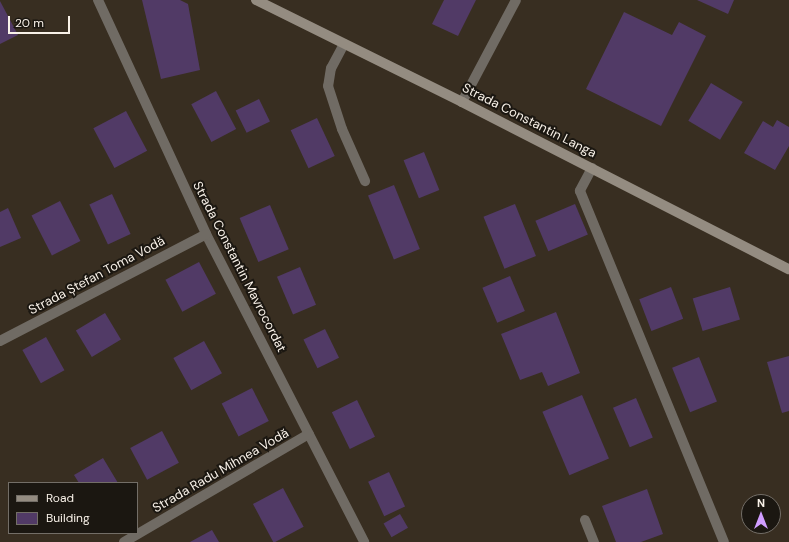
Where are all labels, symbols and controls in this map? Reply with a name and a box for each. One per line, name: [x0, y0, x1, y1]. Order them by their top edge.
scale bar: [10, 8, 72, 34]
text: 20 m: [15, 15, 44, 31]
street label: Strada Constantin Langa: [459, 80, 599, 162]
street label: Strada Constantin Mavrocordat: [189, 179, 289, 355]
street label: Strada Ștefan Toma Vodă: [26, 233, 168, 319]
street label: Strada Radu Mihnea Vodă: [150, 426, 292, 516]
legend: [8, 482, 138, 534]
text: Road: [46, 490, 74, 506]
north arrow: [741, 494, 781, 534]
text: N: [757, 496, 765, 510]
text: Building: [46, 510, 90, 526]

